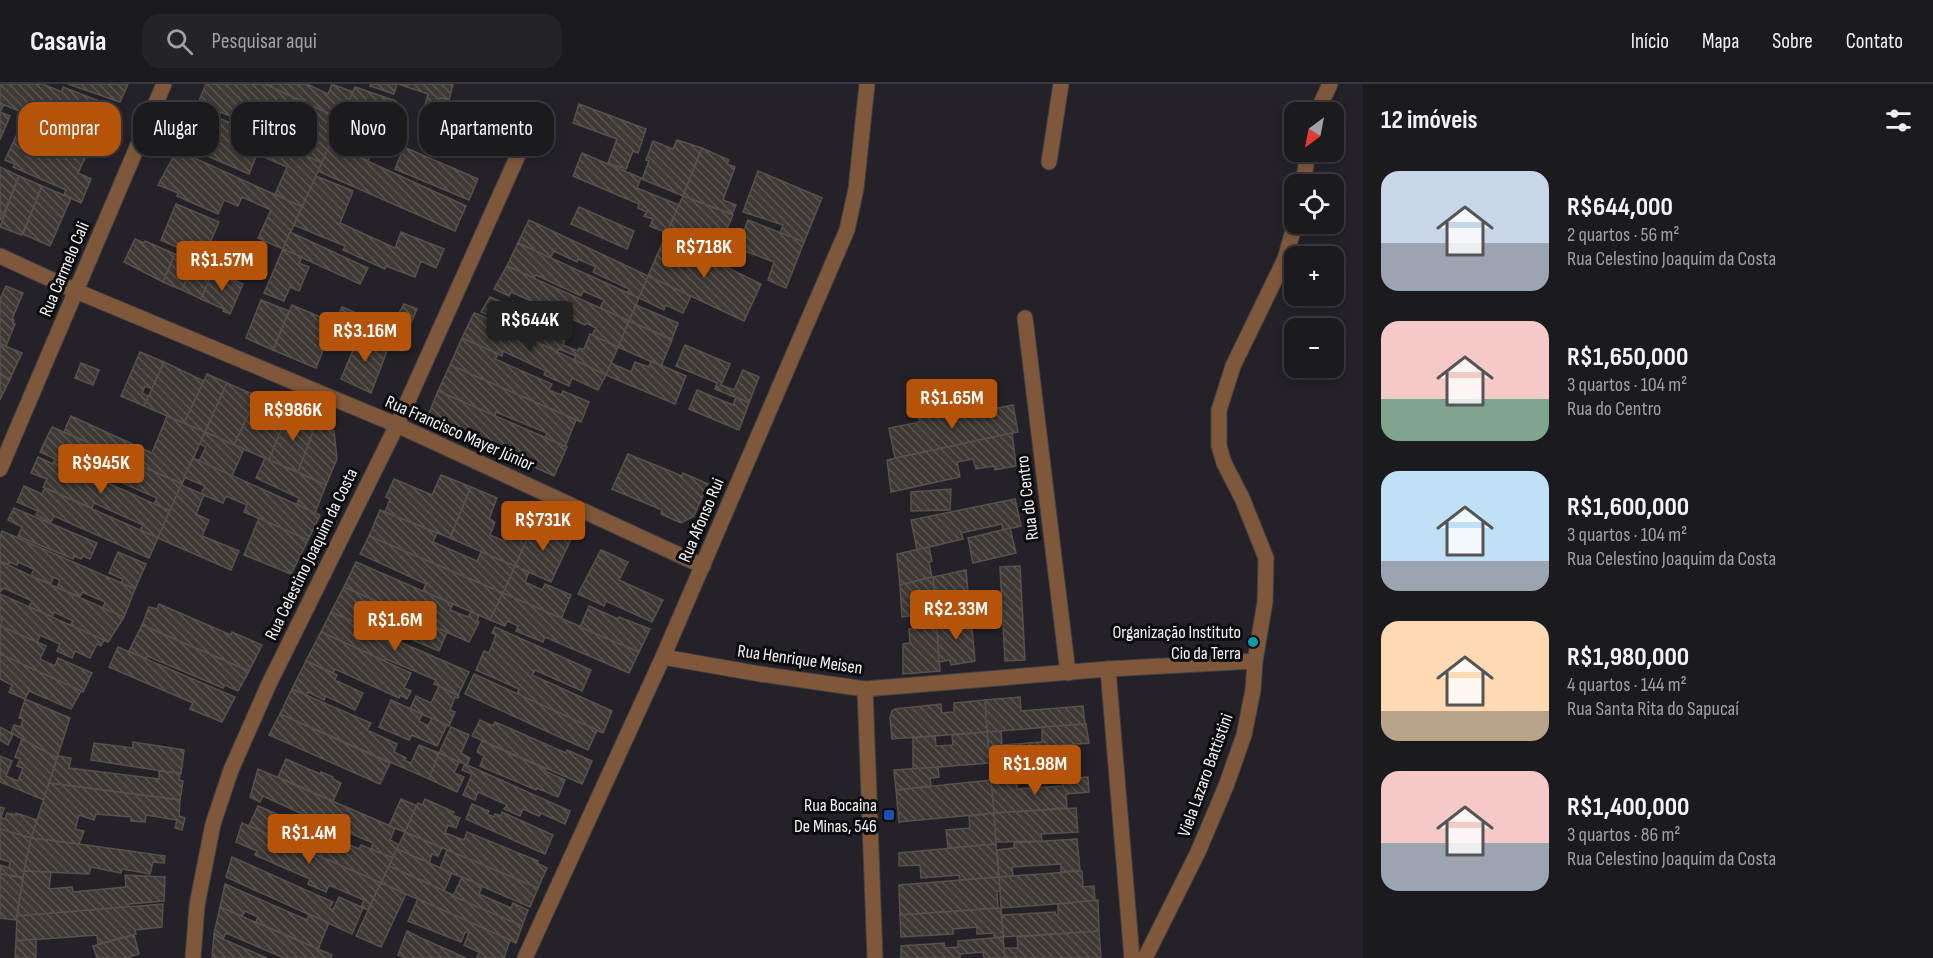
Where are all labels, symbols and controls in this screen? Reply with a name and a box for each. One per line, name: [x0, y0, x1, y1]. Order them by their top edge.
search box: [142, 14, 562, 68]
text: Casavia: [30, 25, 106, 58]
icon: search: [163, 25, 196, 58]
text: Pesquisar aqui: [211, 28, 317, 55]
text: Início: [1631, 29, 1669, 54]
text: Mapa: [1702, 29, 1739, 54]
text: Sobre: [1772, 29, 1813, 54]
text: Contato: [1846, 29, 1903, 54]
chip: Comprar: [18, 102, 121, 156]
chip: Alugar: [133, 102, 219, 156]
chip: Filtros: [231, 102, 317, 156]
chip: Novo: [329, 102, 407, 156]
chip: Apartamento: [419, 102, 554, 156]
north arrow: [1284, 102, 1344, 162]
map controls: [1284, 102, 1344, 378]
icon: filters: [1882, 104, 1915, 137]
text: 12 imóveis: [1381, 105, 1478, 136]
button: locate: [1284, 174, 1344, 234]
text: R$644,000: [1567, 192, 1673, 223]
icon: home: [1429, 195, 1501, 267]
street label: Rua Carmelo Cali: [35, 219, 94, 320]
text: 2 quartos · 56 m²: [1567, 223, 1680, 247]
pin: R$718K: [655, 228, 753, 279]
text: R$718K: [676, 235, 732, 259]
pin: R$1.57M: [167, 241, 277, 292]
button: +: [1284, 246, 1344, 306]
text: Rua Celestino Joaquim da Costa: [1567, 247, 1776, 271]
text: R$1.57M: [190, 248, 254, 272]
pin: R$644K: [481, 301, 579, 352]
text: R$644K: [501, 308, 559, 332]
pin: R$3.16M: [310, 312, 420, 363]
button: −: [1284, 318, 1344, 378]
text: R$3.16M: [333, 319, 397, 343]
text: R$1,650,000: [1567, 342, 1688, 373]
icon: home: [1429, 345, 1501, 417]
text: 3 quartos · 104 m²: [1567, 373, 1687, 397]
pin: R$1.65M: [897, 379, 1007, 430]
text: R$1.65M: [920, 386, 984, 410]
pin: R$986K: [244, 391, 342, 442]
street label: Rua Francisco Mayer Júnior: [382, 391, 538, 476]
text: Rua do Centro: [1567, 397, 1661, 421]
text: R$986K: [264, 398, 322, 422]
pin: R$945K: [52, 444, 150, 495]
text: R$945K: [72, 451, 130, 475]
street label: Rua do Centro: [1012, 454, 1043, 541]
street label: Rua Celestino Joaquim da Costa: [261, 465, 362, 643]
street label: Rua Afonso Rui: [674, 475, 729, 565]
text: R$1,600,000: [1567, 492, 1689, 523]
icon: home: [1429, 495, 1501, 567]
pin: R$731K: [494, 501, 592, 552]
text: R$731K: [515, 508, 571, 532]
text: 3 quartos · 104 m²: [1567, 523, 1687, 547]
text: Rua Celestino Joaquim da Costa: [1567, 547, 1776, 571]
pin: R$2.33M: [901, 590, 1011, 641]
text: R$2.33M: [924, 597, 988, 621]
pin: R$1.6M: [346, 601, 444, 652]
text: R$1.6M: [368, 608, 422, 632]
place label: Organização Instituto Cio da Terra: [1112, 622, 1241, 664]
marker: Organização Instituto Cio da Terra: [1246, 635, 1260, 649]
street label: Rua Henrique Meisen: [736, 640, 864, 679]
text: R$1,980,000: [1567, 642, 1689, 673]
icon: home: [1429, 645, 1501, 717]
text: 4 quartos · 144 m²: [1567, 673, 1687, 697]
text: Rua Santa Rita do Sapucaí: [1567, 697, 1739, 721]
street label: Viela Lazaro Battistini: [1173, 711, 1238, 840]
pin: R$1.98M: [980, 745, 1090, 796]
text: R$1.98M: [1003, 752, 1067, 776]
text: R$1,400,000: [1567, 792, 1689, 823]
place label: Rua Bocaina De Minas, 546: [794, 795, 877, 837]
icon: home: [1429, 795, 1501, 867]
marker: Rua Bocaina De Minas, 546: [882, 808, 896, 822]
pin: R$1.4M: [260, 814, 358, 865]
text: R$1.4M: [282, 821, 336, 845]
text: 3 quartos · 86 m²: [1567, 823, 1680, 847]
text: Rua Celestino Joaquim da Costa: [1567, 847, 1776, 871]

